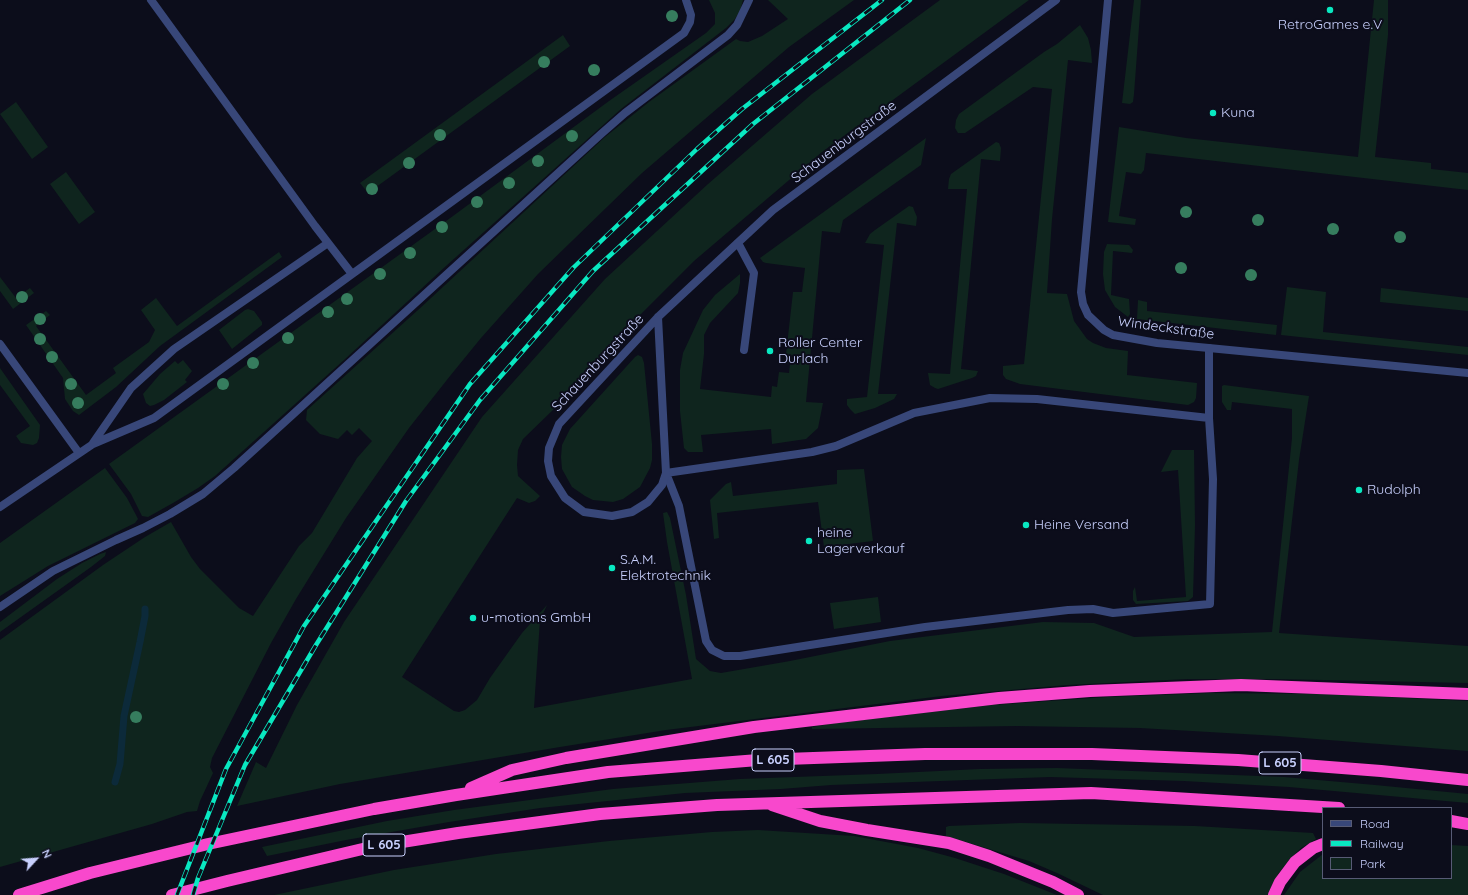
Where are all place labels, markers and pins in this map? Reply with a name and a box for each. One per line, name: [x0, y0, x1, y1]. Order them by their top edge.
marker: RetroGames e.V: [1325, 5, 1335, 15]
place label: RetroGames e.V: [1278, 17, 1382, 33]
place label: Kuna: [1221, 105, 1255, 121]
marker: Kuna: [1208, 108, 1218, 118]
place label: Roller Center Durlach: [778, 335, 862, 368]
marker: Roller Center Durlach: [765, 346, 775, 356]
place label: Rudolph: [1367, 482, 1421, 498]
marker: Rudolph: [1354, 485, 1364, 495]
place label: Heine Versand: [1034, 517, 1129, 533]
marker: Heine Versand: [1021, 520, 1031, 530]
place label: heine Lagerverkauf: [817, 525, 905, 558]
marker: heine Lagerverkauf: [804, 536, 814, 546]
place label: S.A.M. Elektrotechnik: [620, 552, 711, 584]
marker: S.A.M. Elektrotechnik: [607, 563, 617, 573]
place label: u-motions GmbH: [481, 610, 591, 626]
marker: u-motions GmbH: [468, 613, 478, 623]

